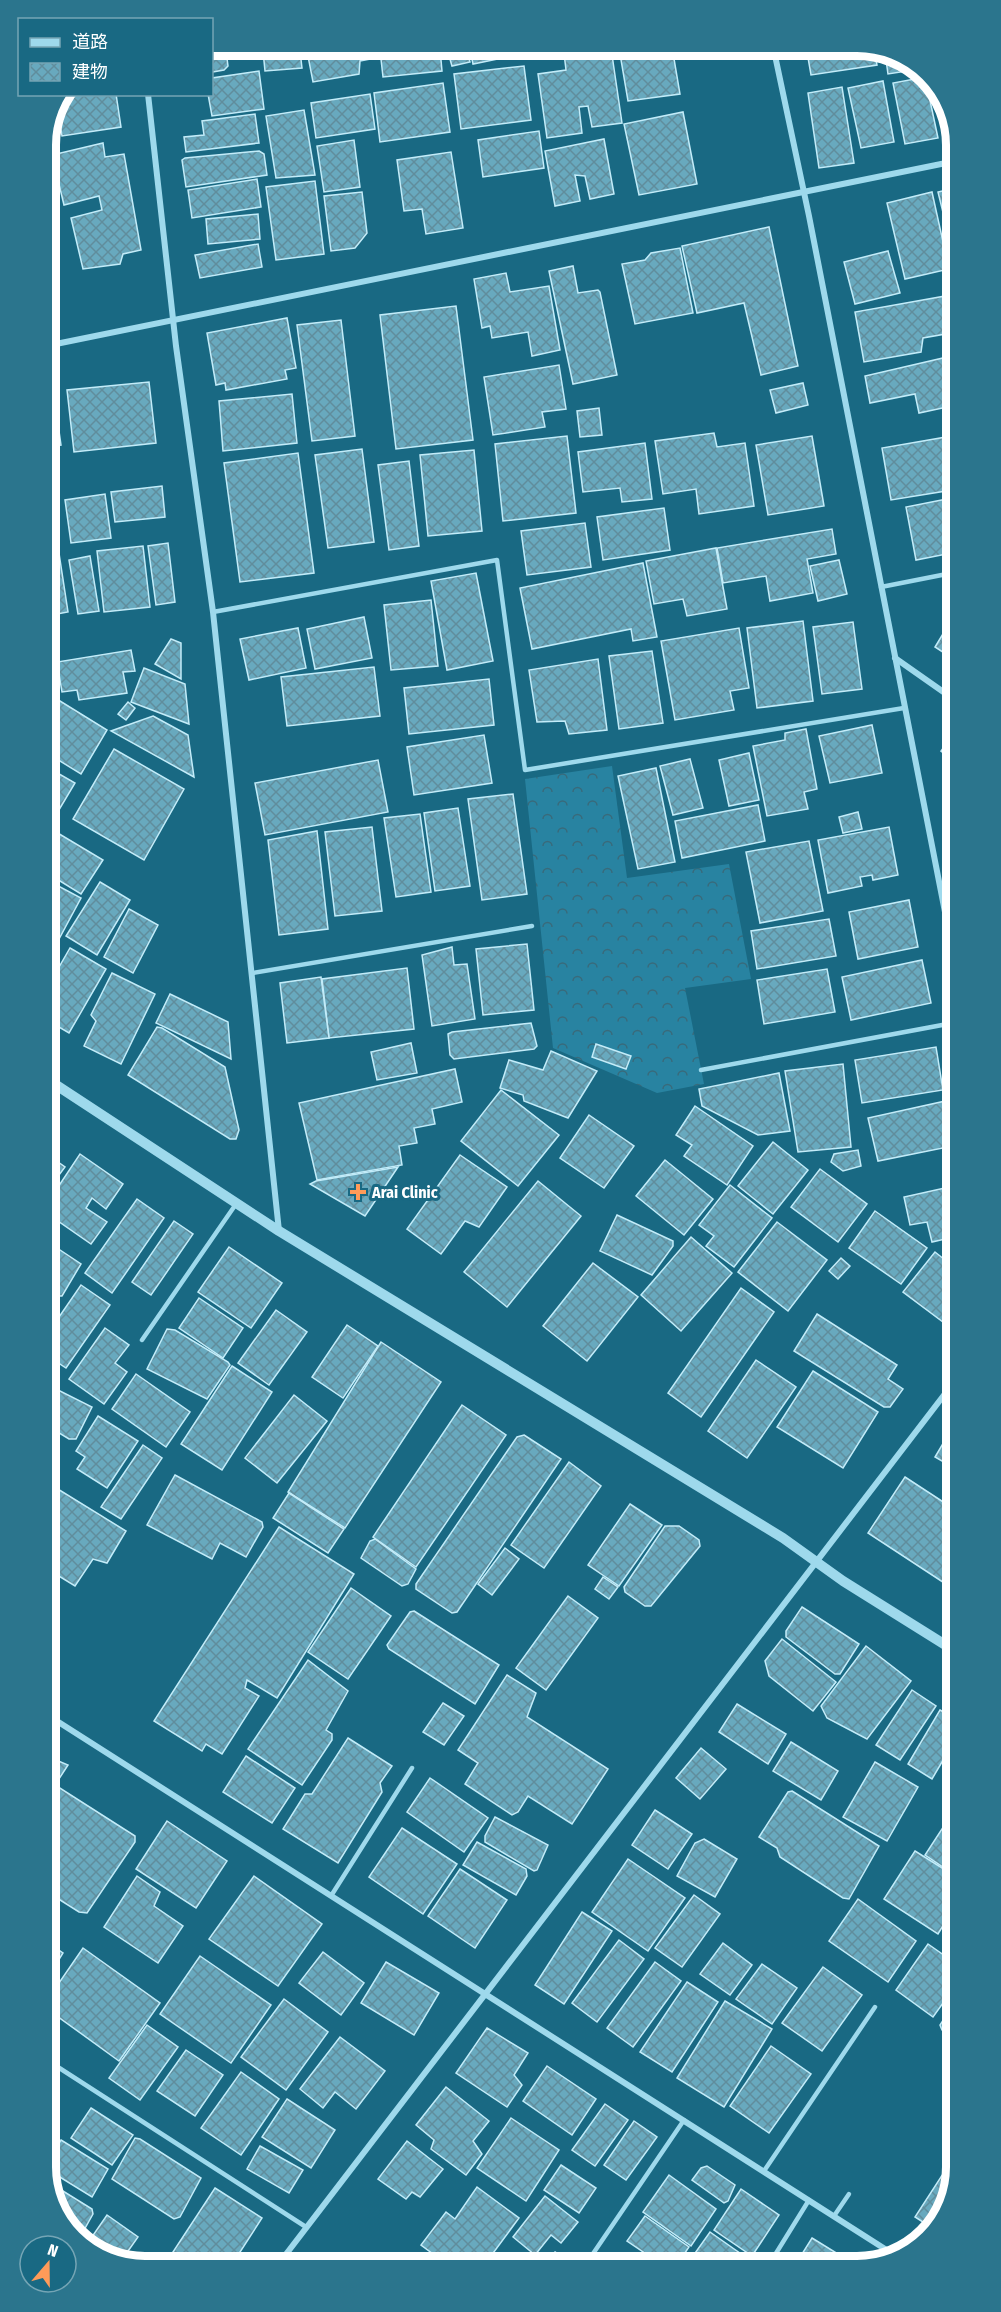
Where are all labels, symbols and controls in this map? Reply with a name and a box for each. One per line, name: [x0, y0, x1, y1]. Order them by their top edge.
legend: [18, 18, 213, 96]
text: 道路: [72, 31, 108, 53]
text: 建物: [72, 61, 108, 83]
marker: Arai Clinic: [349, 1183, 367, 1201]
place label: Arai Clinic: [371, 1183, 438, 1202]
north arrow: [18, 2234, 78, 2294]
text: N: [45, 2240, 61, 2261]

